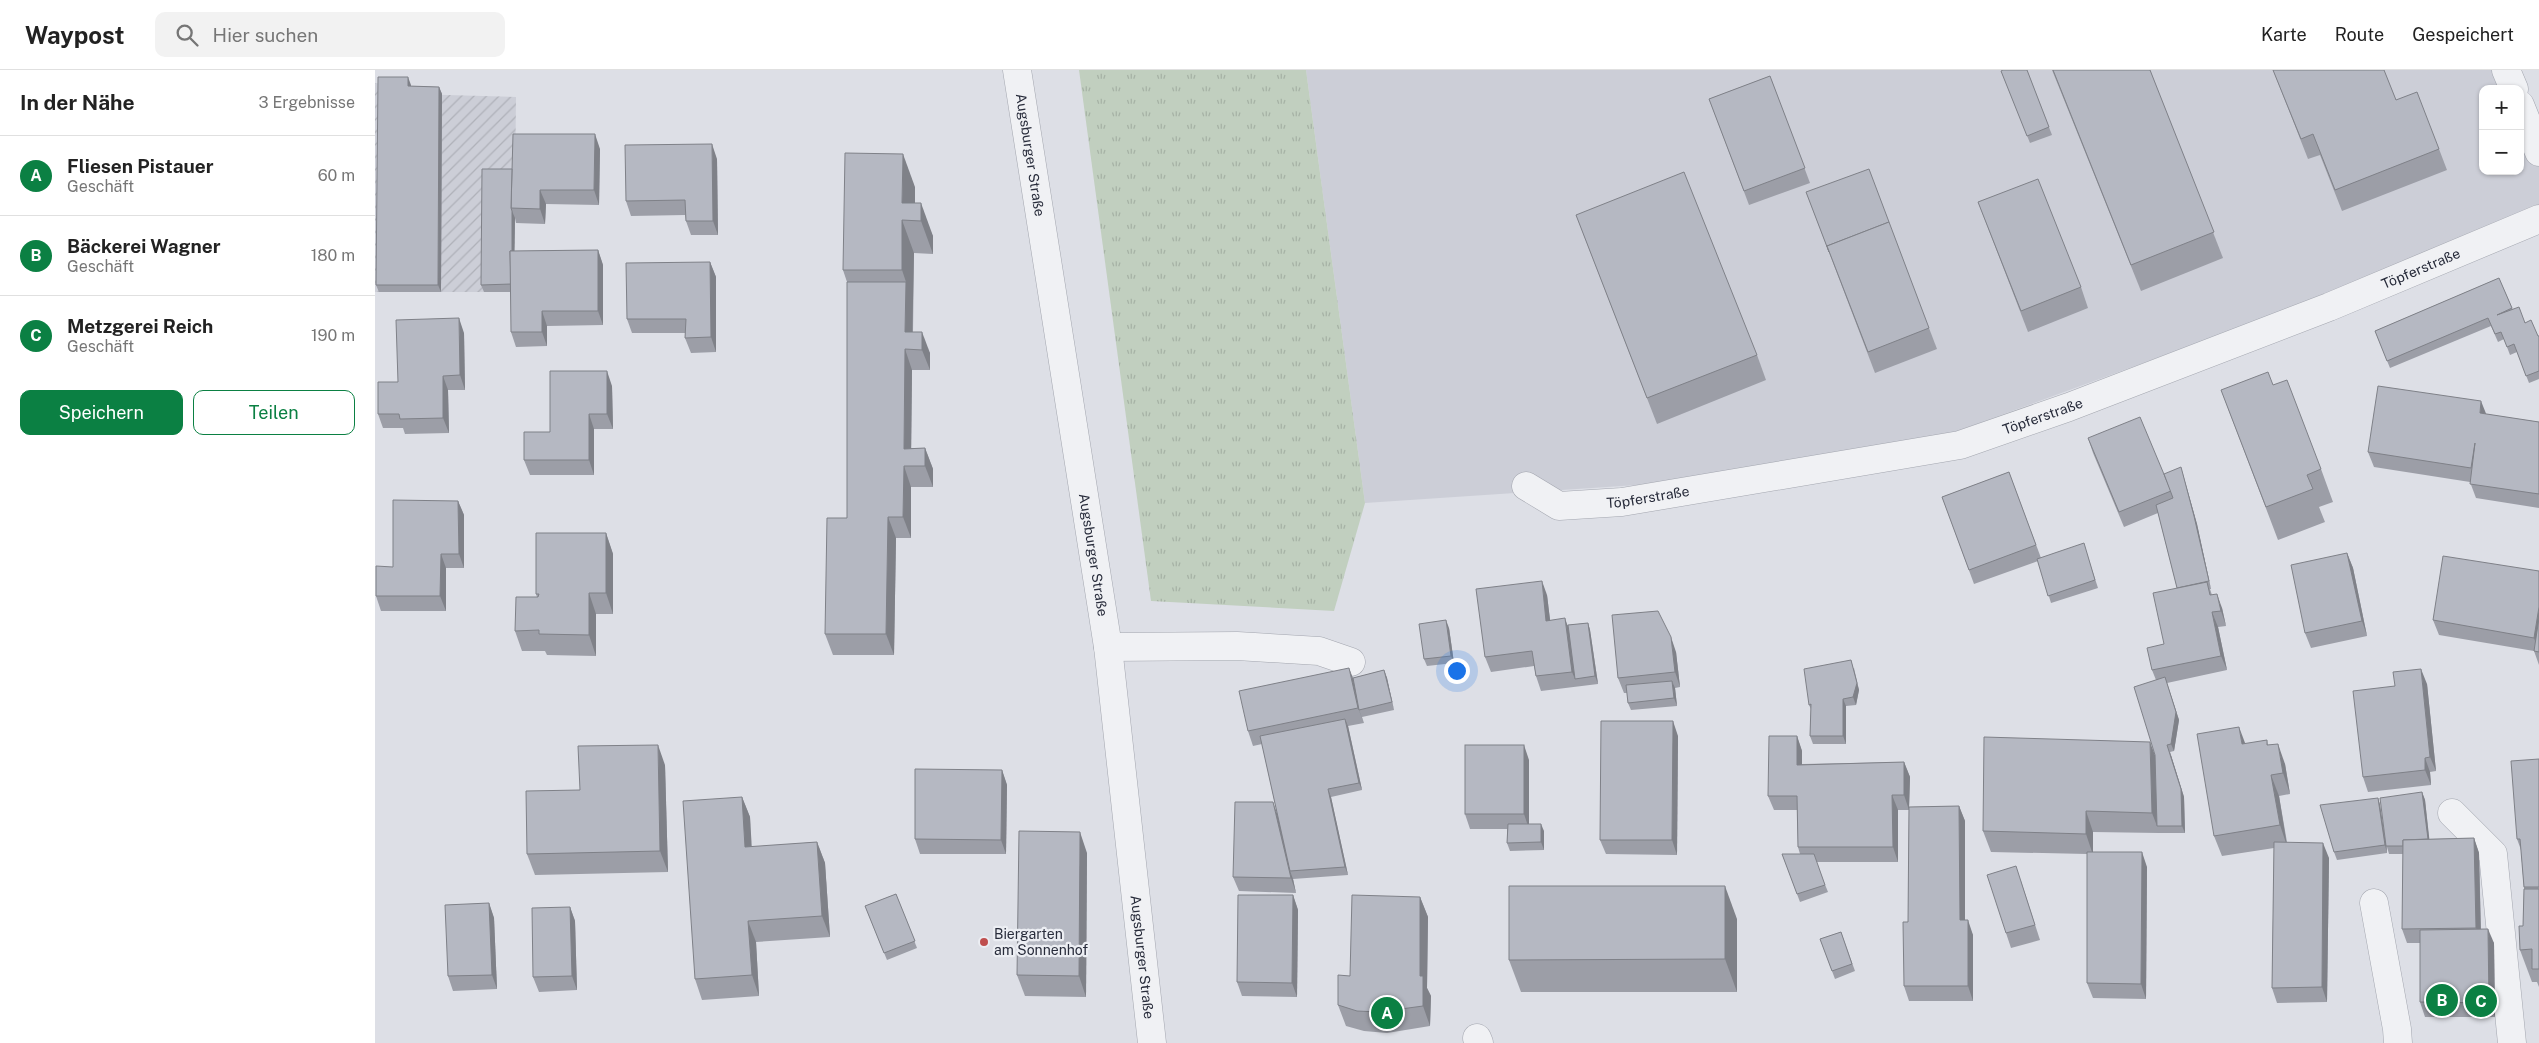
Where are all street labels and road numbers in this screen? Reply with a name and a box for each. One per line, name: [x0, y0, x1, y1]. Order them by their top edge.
street label: Augsburger Straße: [1013, 92, 1048, 218]
street label: Töpferstraße: [2379, 245, 2463, 292]
street label: Töpferstraße: [2000, 395, 2085, 438]
street label: Töpferstraße: [1606, 483, 1691, 511]
street label: Augsburger Straße: [1076, 492, 1111, 618]
street label: Augsburger Straße: [1128, 894, 1157, 1020]

